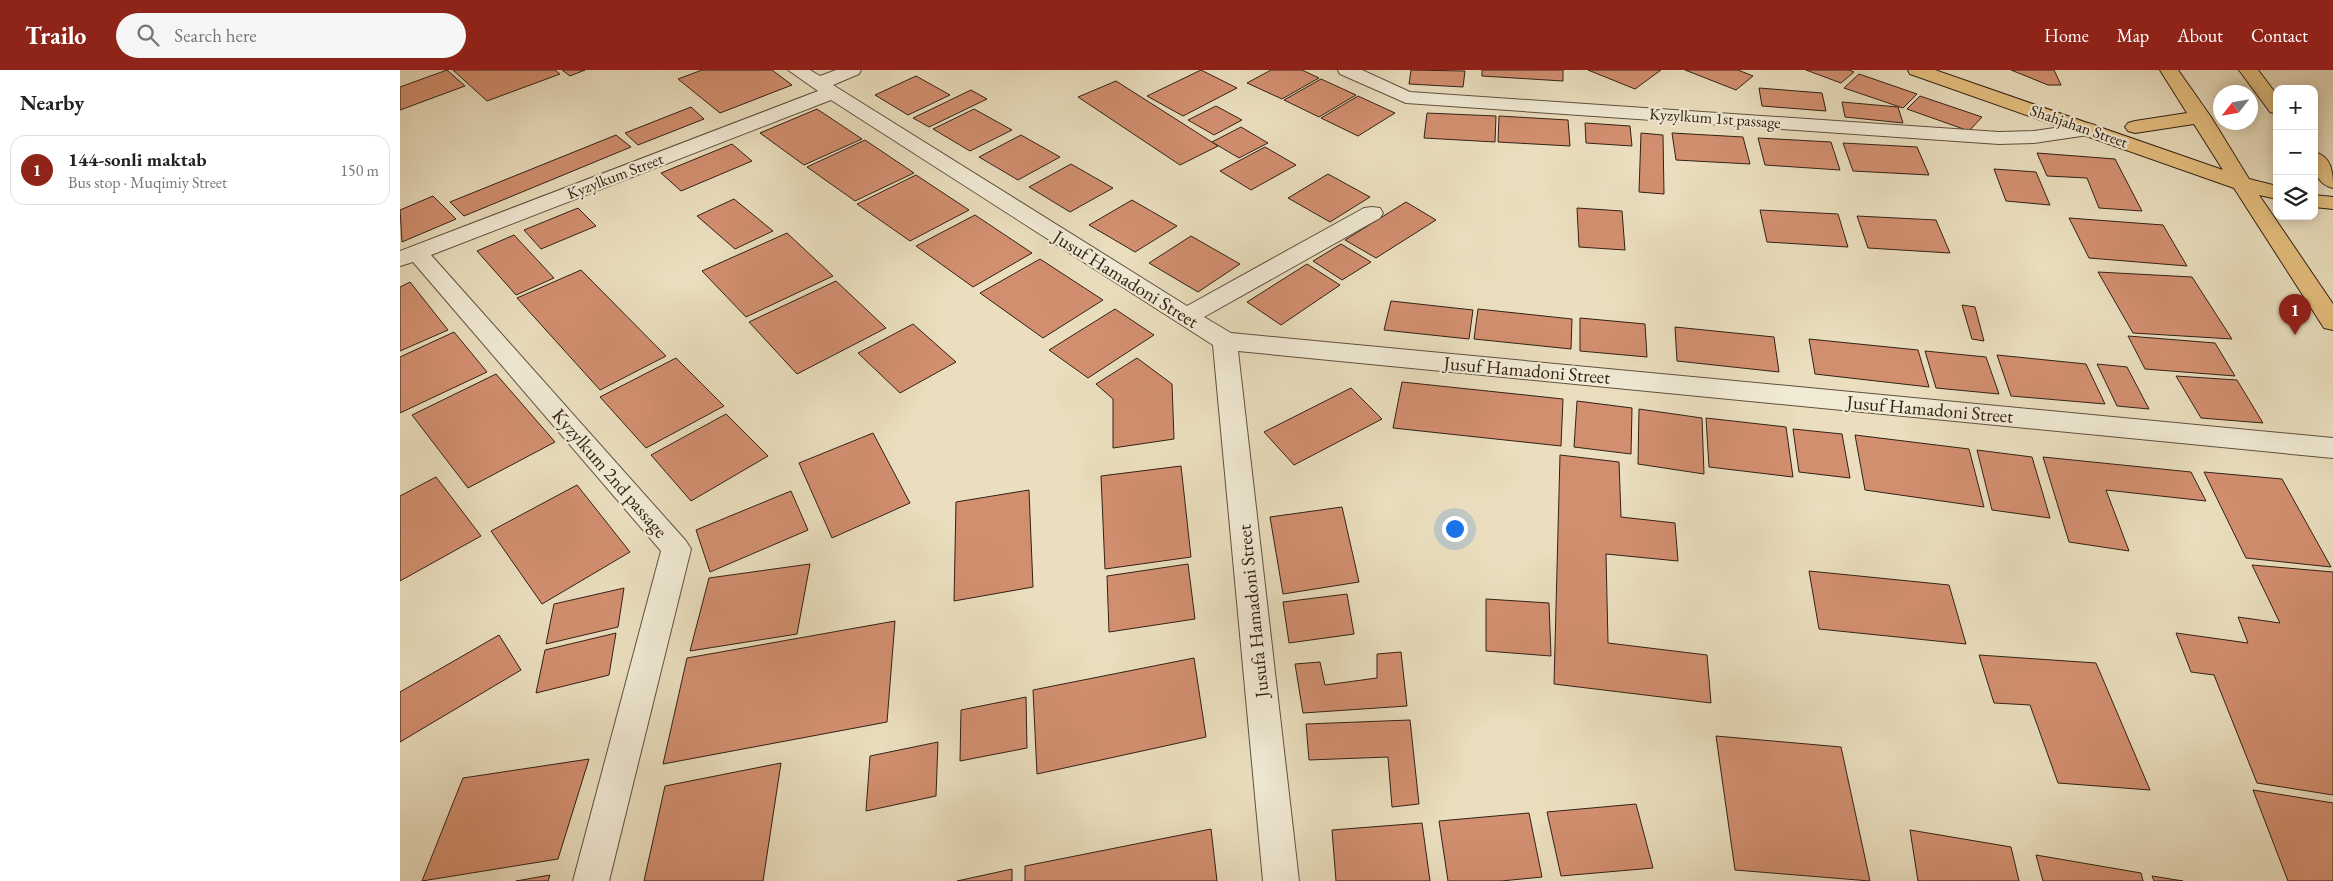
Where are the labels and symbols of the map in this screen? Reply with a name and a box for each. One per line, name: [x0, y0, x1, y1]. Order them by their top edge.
north arrow: [2213, 85, 2258, 130]
street label: Shahjahan Street: [2027, 100, 2131, 152]
street label: Kyzylkum 1st passage: [1649, 103, 1781, 133]
street label: Kyzylkum Street: [564, 148, 666, 204]
street label: Jusuf Hamadoni Street: [1047, 223, 1203, 334]
pin: 1: [2279, 294, 2311, 335]
street label: Jusuf Hamadoni Street: [1441, 350, 1611, 390]
street label: Jusuf Hamadoni Street: [1844, 389, 2014, 429]
street label: Kyzylkum 2nd passage: [547, 403, 673, 543]
your location: [1442, 516, 1468, 542]
street label: Jusufa Hamadoni Street: [1231, 523, 1275, 701]

